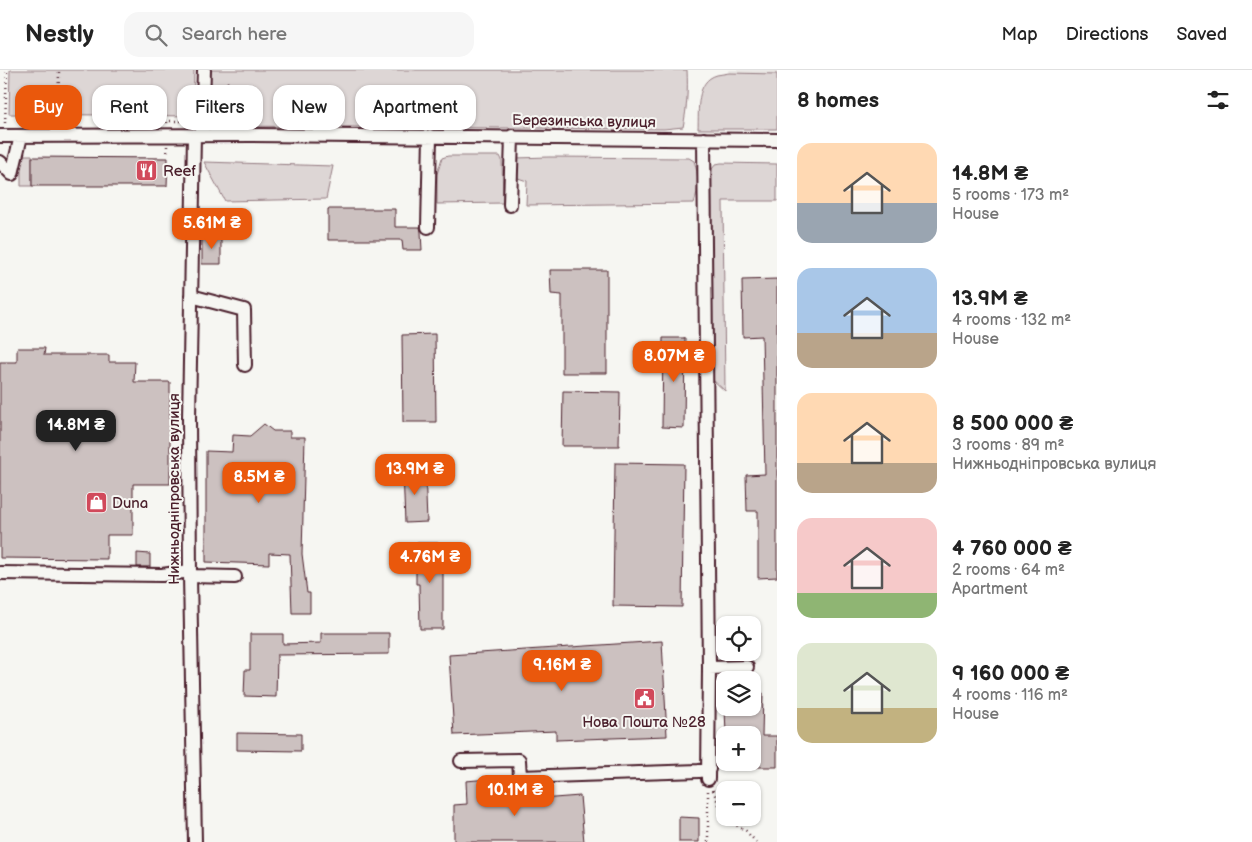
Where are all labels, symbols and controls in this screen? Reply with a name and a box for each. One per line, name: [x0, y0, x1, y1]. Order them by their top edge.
search box: [124, 12, 474, 57]
text: Nestly: [25, 20, 94, 49]
icon: search: [142, 21, 170, 49]
text: Search here: [182, 23, 287, 46]
text: Map: [1002, 24, 1038, 45]
text: Directions: [1066, 24, 1148, 45]
text: Saved: [1176, 24, 1227, 45]
chip: Buy: [15, 85, 82, 130]
chip: Rent: [92, 85, 167, 130]
chip: Filters: [177, 85, 263, 130]
chip: New: [273, 85, 345, 130]
chip: Apartment: [355, 85, 476, 130]
icon: filters: [1204, 86, 1232, 114]
text: 8 homes: [797, 88, 879, 113]
street label: Березинська вулиця: [512, 111, 656, 132]
restaurant icon: Reef: [135, 159, 159, 183]
text: 14.8M ₴: [952, 161, 1028, 186]
place label: Reef: [163, 162, 196, 181]
icon: home: [837, 163, 897, 223]
text: 5 rooms · 173 m²: [952, 186, 1069, 205]
text: House: [952, 205, 999, 224]
pin: 5.61M ₴: [166, 208, 258, 250]
text: 5.61M ₴: [183, 214, 241, 233]
text: 13.9M ₴: [952, 286, 1028, 311]
icon: home: [837, 288, 897, 348]
text: 4 rooms · 132 m²: [952, 311, 1071, 330]
text: House: [952, 330, 999, 349]
pin: 8.07M ₴: [628, 340, 720, 383]
text: 8.07M ₴: [644, 347, 704, 366]
street label: Нижньодніпровська вулиця: [165, 393, 184, 585]
pin: 14.8M ₴: [30, 410, 122, 452]
text: 8 500 000 ₴: [952, 411, 1073, 436]
icon: home: [837, 413, 897, 473]
text: 14.8M ₴: [47, 416, 105, 435]
text: 3 rooms · 89 m²: [952, 436, 1064, 455]
pin: 13.9M ₴: [369, 454, 461, 496]
text: Нижньодніпровська вулиця: [952, 455, 1156, 474]
text: 13.9M ₴: [386, 460, 444, 479]
pin: 8.5M ₴: [218, 462, 300, 504]
text: 8.5M ₴: [233, 468, 285, 487]
shop icon: Duna: [84, 491, 108, 515]
place label: Duna: [112, 494, 148, 513]
text: 4 760 000 ₴: [952, 536, 1072, 561]
icon: home: [837, 538, 897, 598]
pin: 4.76M ₴: [384, 542, 476, 584]
text: 4.76M ₴: [400, 548, 460, 567]
text: 2 rooms · 64 m²: [952, 561, 1065, 580]
text: Apartment: [952, 580, 1028, 599]
map controls: [716, 616, 761, 826]
button: locate: [716, 616, 761, 661]
pin: 9.16M ₴: [516, 650, 608, 692]
text: 9.16M ₴: [533, 656, 591, 675]
text: 9 160 000 ₴: [952, 661, 1069, 686]
icon: home: [837, 663, 897, 723]
button: layers: [716, 671, 761, 716]
text: 4 rooms · 116 m²: [952, 686, 1068, 705]
public building icon: Нова Пошта №28: [632, 687, 656, 711]
text: House: [952, 705, 999, 724]
place label: Нова Пошта №28: [582, 713, 706, 732]
button: +: [716, 726, 761, 771]
pin: 10.1M ₴: [469, 774, 561, 817]
text: 10.1M ₴: [487, 781, 543, 800]
button: −: [716, 781, 761, 826]

